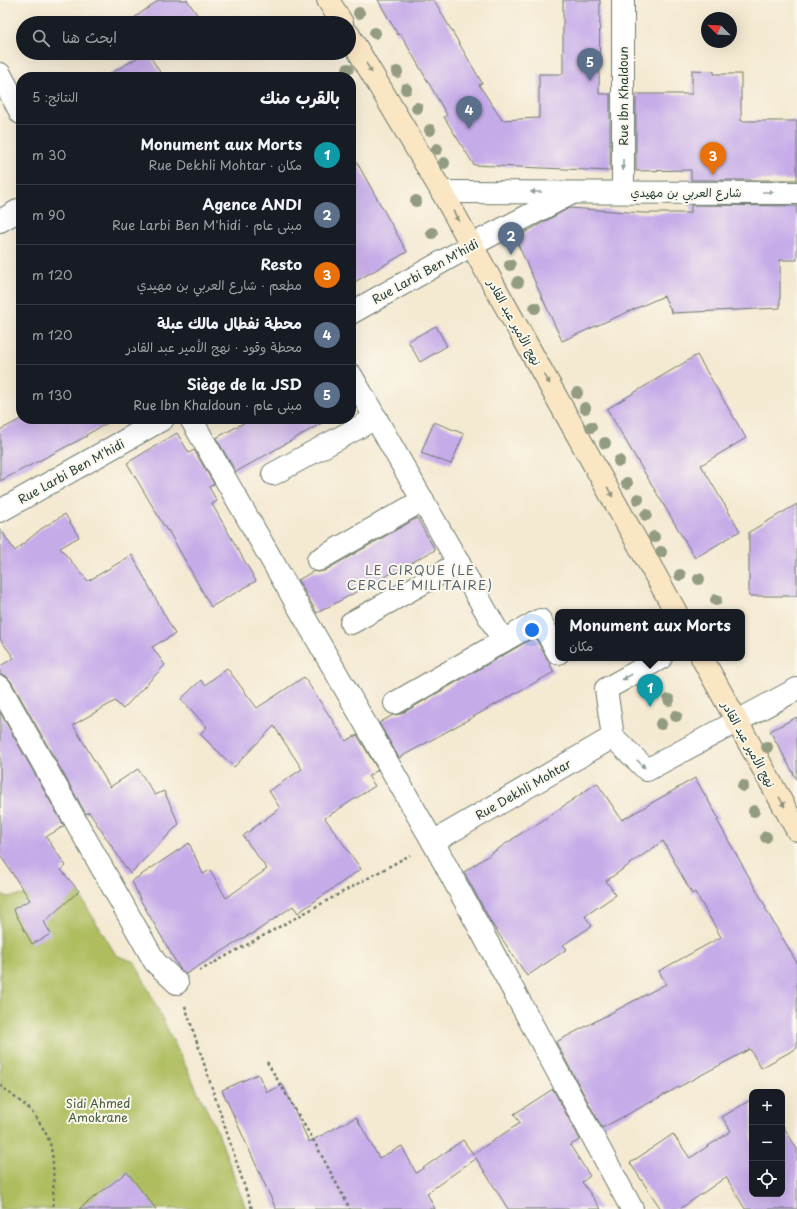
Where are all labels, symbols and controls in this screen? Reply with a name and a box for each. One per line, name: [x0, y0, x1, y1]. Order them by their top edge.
north arrow: [701, 12, 737, 48]
search box: [16, 16, 356, 60]
text: ابحث هنا: [62, 25, 117, 48]
icon: search: [30, 27, 52, 49]
street label: Rue Ibn Khaldoun: [614, 46, 632, 146]
pin: 5: [577, 48, 603, 81]
one-way arrow: [365, 63, 373, 73]
text: بالقرب منك: [260, 84, 340, 110]
text: النتائج: 5: [32, 87, 78, 106]
pin: 4: [456, 96, 482, 129]
text: Monument aux Morts: [140, 132, 302, 155]
pin: 3: [700, 142, 726, 175]
text: 30 m: [32, 145, 66, 164]
text: 1: [324, 145, 330, 164]
text: مكان · Rue Dekhli Mohtar: [149, 155, 302, 174]
one-way arrow: [620, 159, 626, 172]
street label: شارع العربي بن مهيدي: [630, 183, 742, 204]
one-way arrow: [529, 189, 542, 195]
one-way arrow: [762, 189, 775, 195]
text: Agence ANDI: [203, 192, 302, 215]
text: 90 m: [32, 205, 65, 224]
text: 2: [322, 205, 332, 224]
one-way arrow: [453, 210, 460, 222]
text: مبنى عام · Rue Larbi Ben M'hidi: [112, 215, 302, 234]
pin: 2: [498, 222, 524, 255]
street label: Rue Larbi Ben M'hidi: [369, 234, 481, 308]
text: Resto: [260, 252, 302, 275]
text: 120 m: [32, 265, 73, 284]
text: 3: [323, 265, 331, 284]
text: مطعم · شارع العربي بن مهيدي: [137, 275, 302, 294]
street label: نهج الأمير عبد القادر: [482, 275, 546, 369]
text: محطة نفطال مالك عبلة: [157, 311, 302, 334]
text: 120 m: [32, 325, 73, 344]
text: 4: [323, 325, 331, 344]
text: محطة وقود · نهج الأمير عبد القادر: [126, 337, 302, 356]
text: Siège de la JSD: [187, 372, 302, 395]
one-way arrow: [543, 373, 550, 385]
text: 130 m: [32, 385, 72, 404]
text: 5: [323, 385, 331, 404]
text: مبنى عام · Rue Ibn Khaldoun: [133, 395, 302, 414]
street label: Rue Larbi Ben M'hidi: [15, 434, 127, 508]
one-way arrow: [606, 486, 613, 498]
district label: LE CIRQUE (LE CERCLE MILITAIRE): [347, 560, 493, 594]
popup: [555, 609, 745, 661]
text: Monument aux Morts: [569, 613, 731, 636]
your location: [522, 620, 542, 640]
text: مكان: [569, 636, 593, 655]
one-way arrow: [621, 674, 633, 681]
pin: 1: [637, 674, 663, 707]
street label: نهج الأمير عبد القادر: [716, 697, 780, 791]
street label: Rue Dekhli Mohtar: [472, 754, 575, 824]
one-way arrow: [636, 759, 646, 769]
one-way arrow: [778, 796, 785, 808]
map controls: [749, 1089, 785, 1197]
button: +: [749, 1089, 785, 1125]
park label: Sidi Ahmed Amokrane: [66, 1094, 130, 1126]
button: −: [749, 1125, 785, 1161]
button: locate: [749, 1161, 785, 1197]

